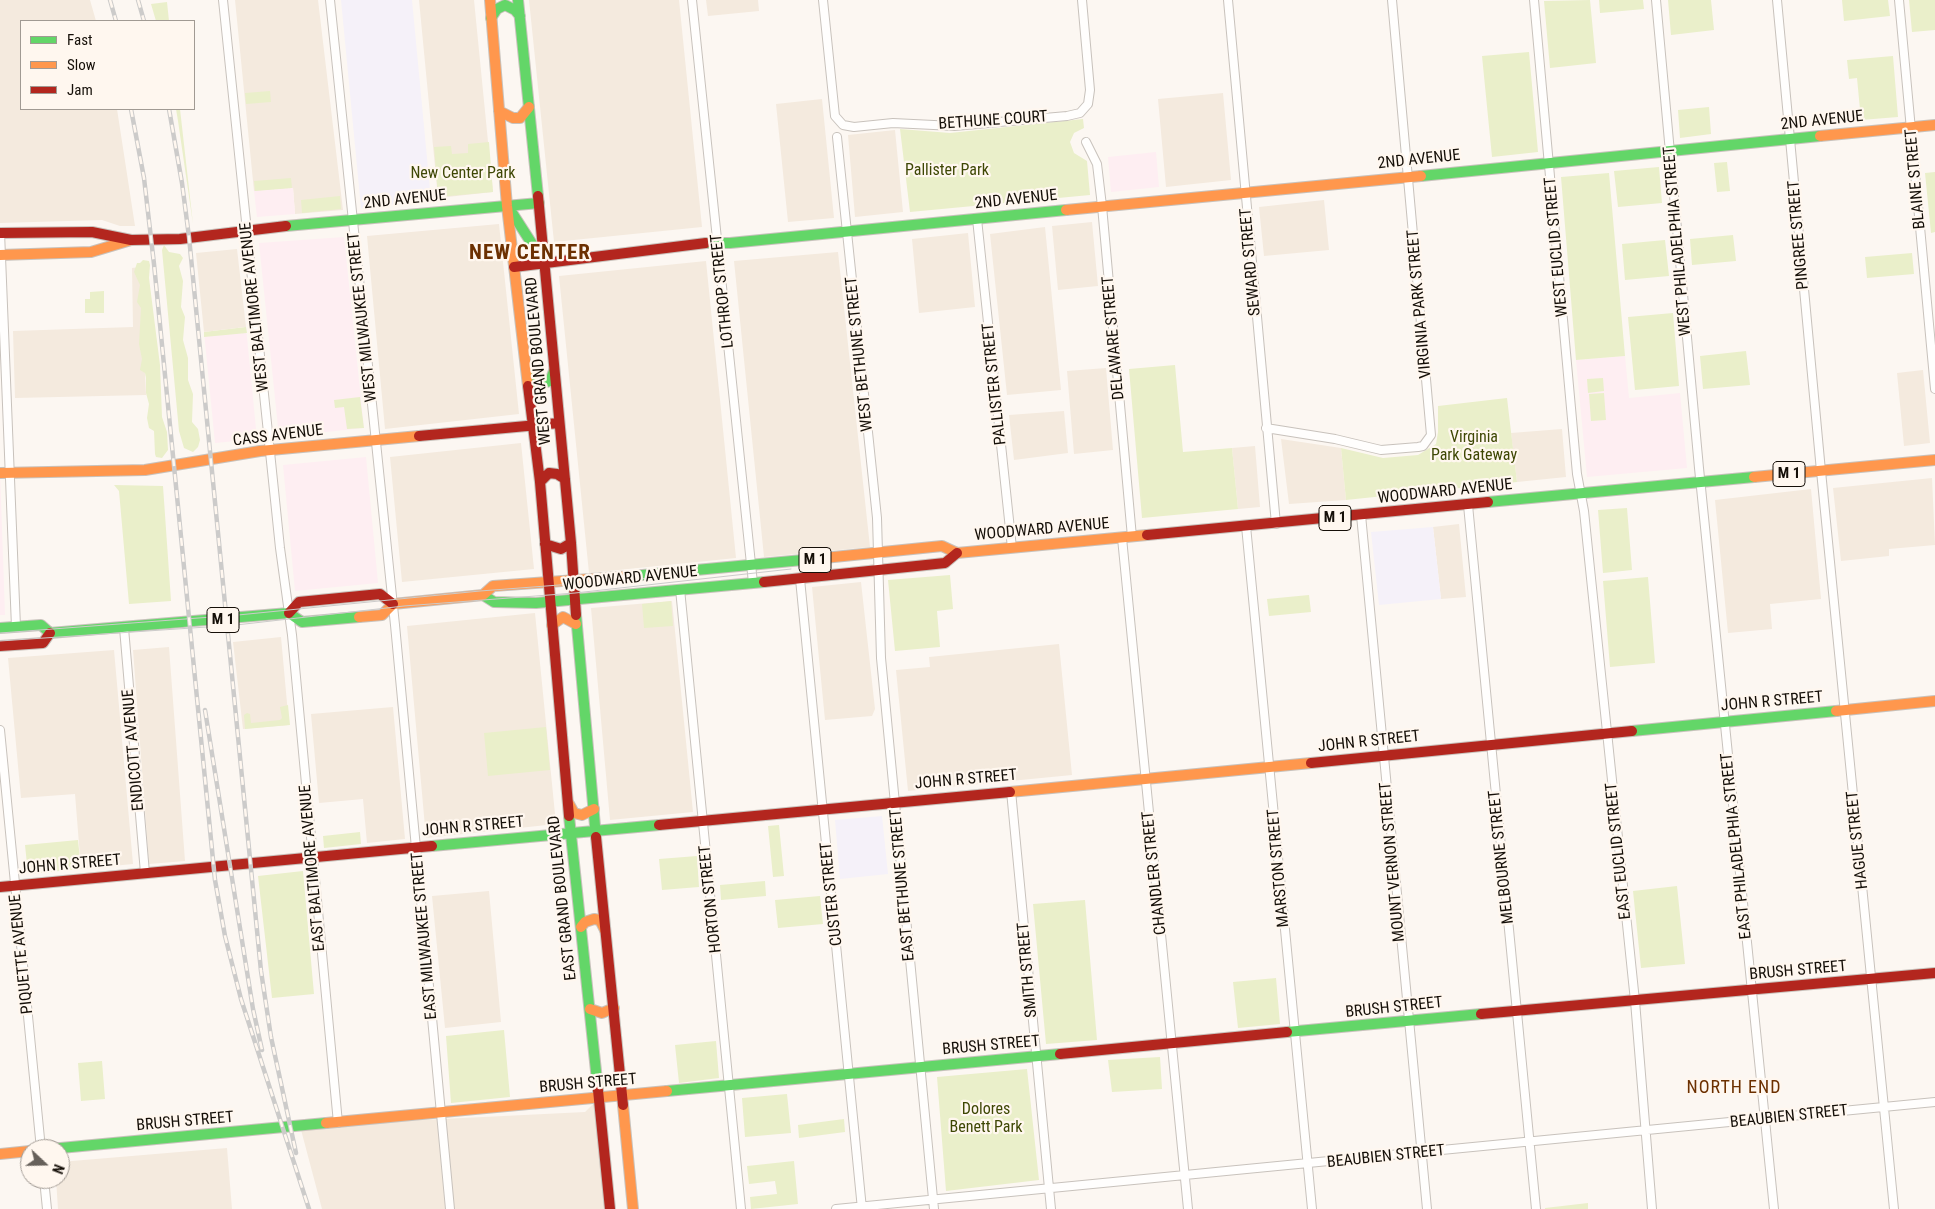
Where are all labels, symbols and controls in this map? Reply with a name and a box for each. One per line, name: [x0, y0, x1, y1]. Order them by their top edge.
legend: [20, 20, 195, 110]
text: Fast: [67, 31, 92, 49]
text: Slow: [67, 56, 96, 74]
text: Jam: [67, 81, 93, 99]
street label: 2ND AVENUE: [1780, 107, 1864, 135]
street label: BETHUNE COURT: [938, 108, 1048, 134]
street label: BLAINE STREET: [1902, 128, 1930, 230]
street label: WEST PHILADELPHIA STREET: [1660, 145, 1696, 337]
street label: 2ND AVENUE: [1377, 146, 1461, 174]
park label: Pallister Park: [905, 161, 989, 181]
park label: New Center Park: [410, 164, 516, 184]
street label: WEST EUCLID STREET: [1541, 176, 1573, 318]
street label: PINGREE STREET: [1785, 179, 1813, 291]
street label: 2ND AVENUE: [363, 186, 447, 214]
street label: 2ND AVENUE: [974, 186, 1058, 214]
street label: SEWARD STREET: [1237, 207, 1265, 317]
street label: WEST BALTIMORE AVENUE: [237, 221, 273, 393]
street label: VIRGINIA PARK STREET: [1404, 229, 1436, 379]
street label: WEST MILWAUKEE STREET: [345, 231, 381, 403]
street label: LOTHROP STREET: [707, 233, 739, 349]
district label: NEW CENTER: [468, 241, 592, 267]
street label: DELAWARE STREET: [1099, 275, 1129, 401]
street label: WEST GRAND BOULEVARD: [522, 276, 556, 446]
street label: WEST BETHUNE STREET: [842, 276, 878, 432]
street label: PALLISTER STREET: [979, 322, 1011, 446]
street label: CASS AVENUE: [232, 421, 324, 451]
park label: Virginia Park Gateway: [1431, 428, 1517, 466]
road number: M 1: [1773, 462, 1805, 486]
street label: WOODWARD AVENUE: [1377, 475, 1513, 509]
road number: M 1: [1319, 506, 1351, 530]
street label: WOODWARD AVENUE: [974, 515, 1110, 545]
road number: M 1: [799, 548, 831, 572]
street label: WOODWARD AVENUE: [562, 562, 698, 596]
road number: M 1: [207, 608, 239, 632]
street label: ENDICOTT AVENUE: [119, 688, 149, 812]
street label: JOHN R STREET: [1720, 688, 1824, 716]
street label: JOHN R STREET: [1317, 727, 1421, 757]
street label: EAST PHILADELPHIA STREET: [1718, 752, 1756, 940]
street label: JOHN R STREET: [914, 766, 1018, 794]
street label: MOUNT VERNON STREET: [1376, 781, 1410, 943]
street label: EAST EUCLID STREET: [1602, 782, 1636, 920]
street label: EAST BALTIMORE AVENUE: [296, 784, 330, 952]
street label: MELBOURNE STREET: [1485, 789, 1519, 925]
street label: HAGUE STREET: [1843, 790, 1873, 890]
street label: EAST BETHUNE STREET: [887, 808, 919, 962]
street label: MARSTON STREET: [1264, 808, 1294, 928]
street label: CHANDLER STREET: [1139, 810, 1171, 936]
street label: JOHN R STREET: [421, 813, 525, 841]
street label: EAST GRAND BOULEVARD: [545, 815, 581, 981]
street label: CUSTER STREET: [817, 841, 847, 947]
street label: HORTON STREET: [696, 844, 726, 954]
street label: JOHN R STREET: [18, 851, 122, 879]
street label: EAST MILWAUKEE STREET: [408, 852, 442, 1020]
street label: PIQUETTE AVENUE: [6, 893, 38, 1015]
street label: SMITH STREET: [1014, 922, 1042, 1018]
street label: BRUSH STREET: [1749, 957, 1847, 985]
street label: BRUSH STREET: [1344, 993, 1444, 1023]
street label: BRUSH STREET: [942, 1032, 1040, 1060]
street label: BRUSH STREET: [539, 1070, 637, 1098]
district label: NORTH END: [1685, 1077, 1783, 1099]
park label: Dolores Benett Park: [949, 1100, 1023, 1138]
street label: BEAUBIEN STREET: [1729, 1101, 1849, 1133]
street label: BRUSH STREET: [136, 1108, 234, 1136]
north arrow: [20, 1139, 70, 1189]
street label: BEAUBIEN STREET: [1326, 1141, 1446, 1173]
text: N: [49, 1162, 67, 1176]

